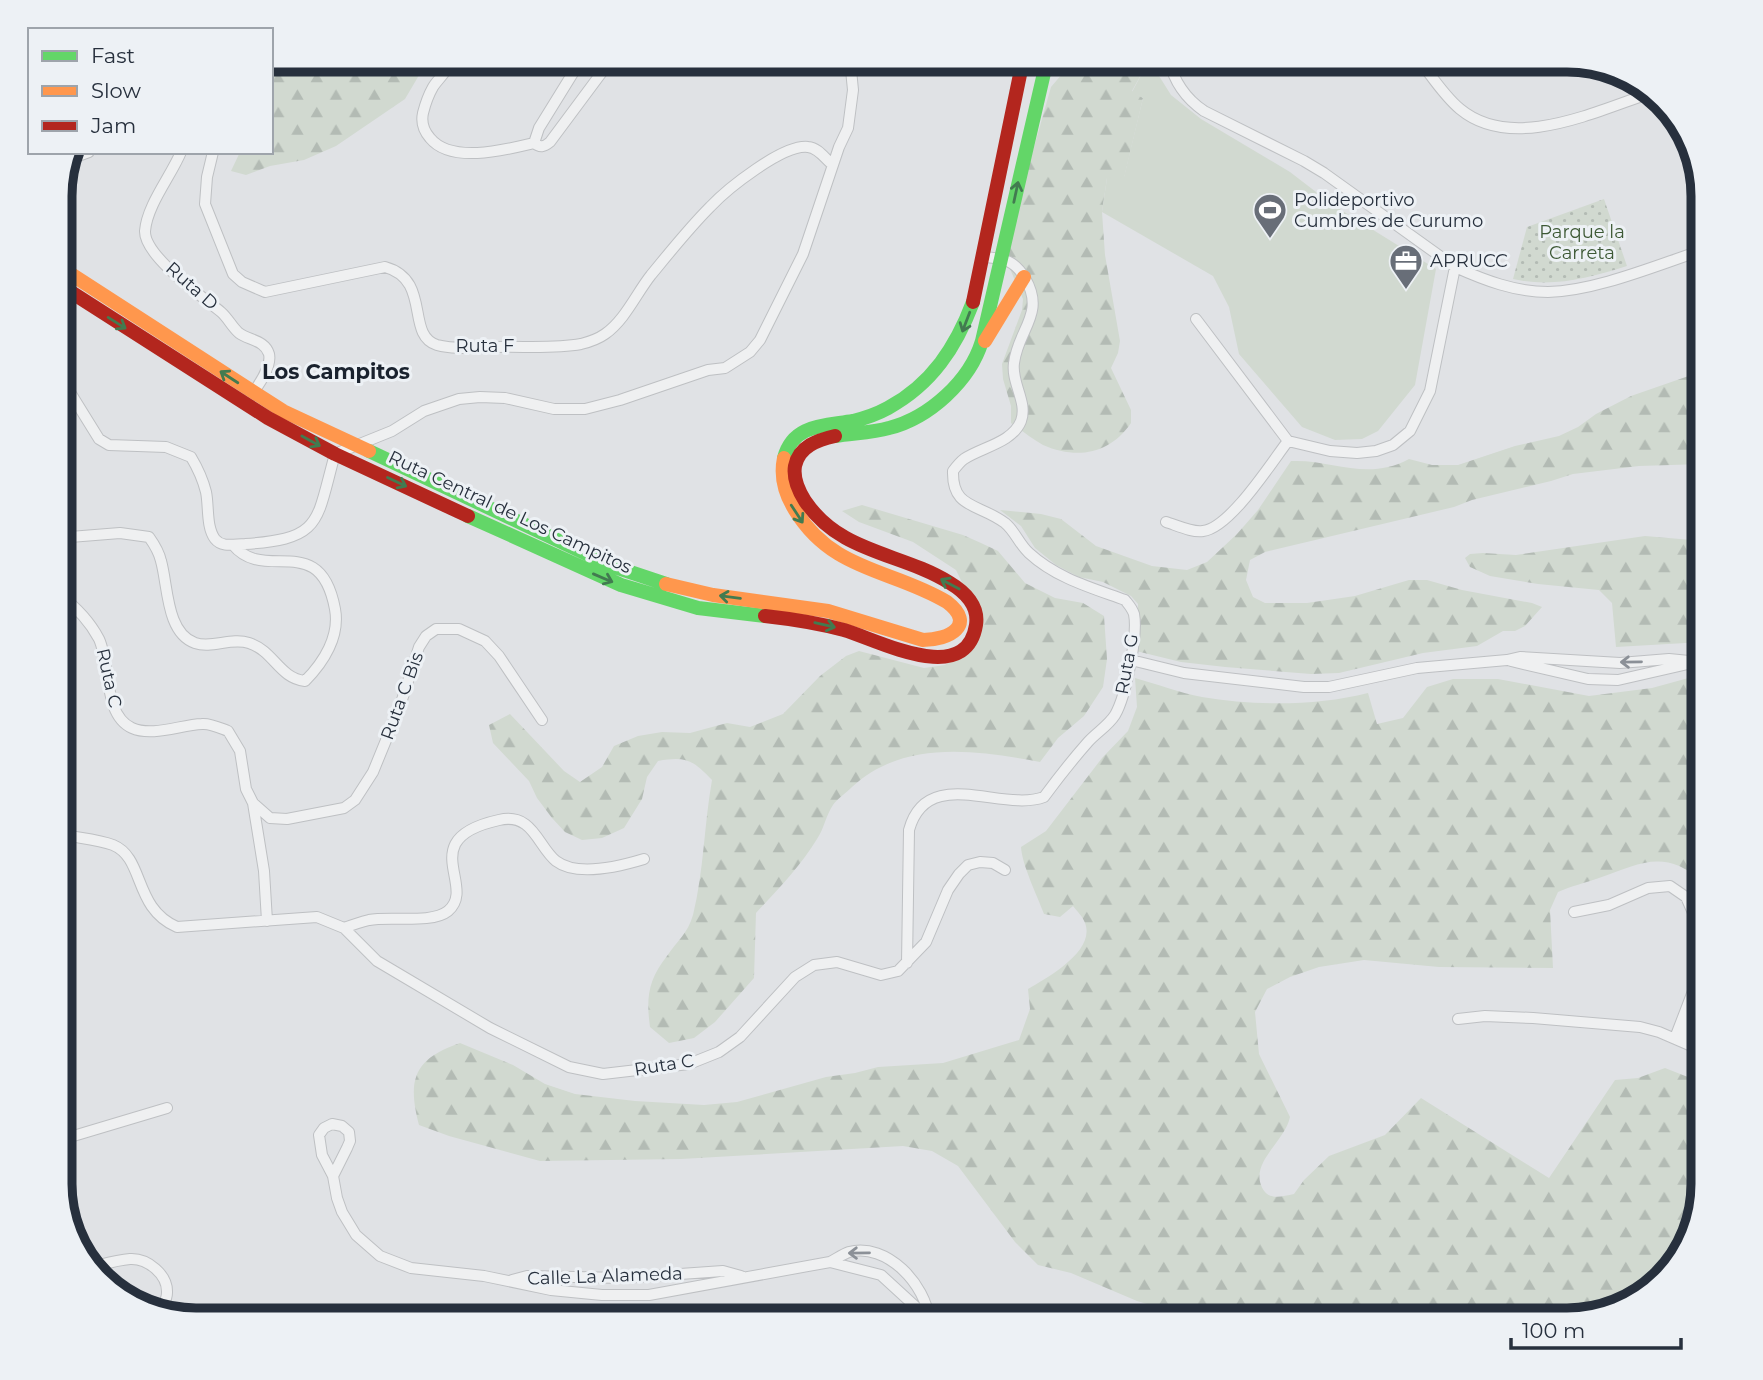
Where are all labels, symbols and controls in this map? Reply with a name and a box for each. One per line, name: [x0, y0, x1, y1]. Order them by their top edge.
legend: [28, 28, 273, 154]
text: Fast: [91, 43, 135, 68]
text: Slow: [91, 78, 141, 103]
text: Jam: [90, 113, 136, 138]
one-way arrow: [1009, 181, 1023, 204]
place label: Polideportivo Cumbres de Curumo: [1294, 189, 1483, 232]
sports icon: Polideportivo Cumbres de Curumo: [1251, 191, 1289, 240]
park label: Parque la Carreta: [1539, 221, 1625, 264]
office icon: APRUCC: [1387, 242, 1425, 291]
place label: APRUCC: [1430, 250, 1508, 272]
street label: Ruta D: [161, 257, 223, 315]
one-way arrow: [958, 311, 971, 333]
one-way arrow: [106, 316, 126, 330]
street label: Ruta F: [456, 335, 514, 357]
district label: Los Campitos: [262, 359, 410, 384]
one-way arrow: [219, 370, 239, 384]
one-way arrow: [300, 435, 321, 448]
street label: Ruta Central de Los Campitos: [385, 446, 635, 578]
one-way arrow: [386, 476, 407, 489]
one-way arrow: [790, 504, 805, 523]
one-way arrow: [592, 572, 613, 585]
one-way arrow: [941, 577, 961, 591]
one-way arrow: [719, 591, 741, 604]
one-way arrow: [813, 619, 836, 632]
street label: Ruta G: [1111, 632, 1143, 696]
street label: Ruta C: [92, 646, 127, 710]
street label: Ruta C Bis: [376, 649, 428, 743]
one-way arrow: [1620, 655, 1643, 669]
street label: Ruta C: [633, 1049, 696, 1081]
one-way arrow: [848, 1246, 871, 1260]
street label: Calle La Alameda: [527, 1262, 683, 1290]
scale bar: [1511, 1306, 1681, 1350]
text: 100 m: [1522, 1318, 1585, 1343]

